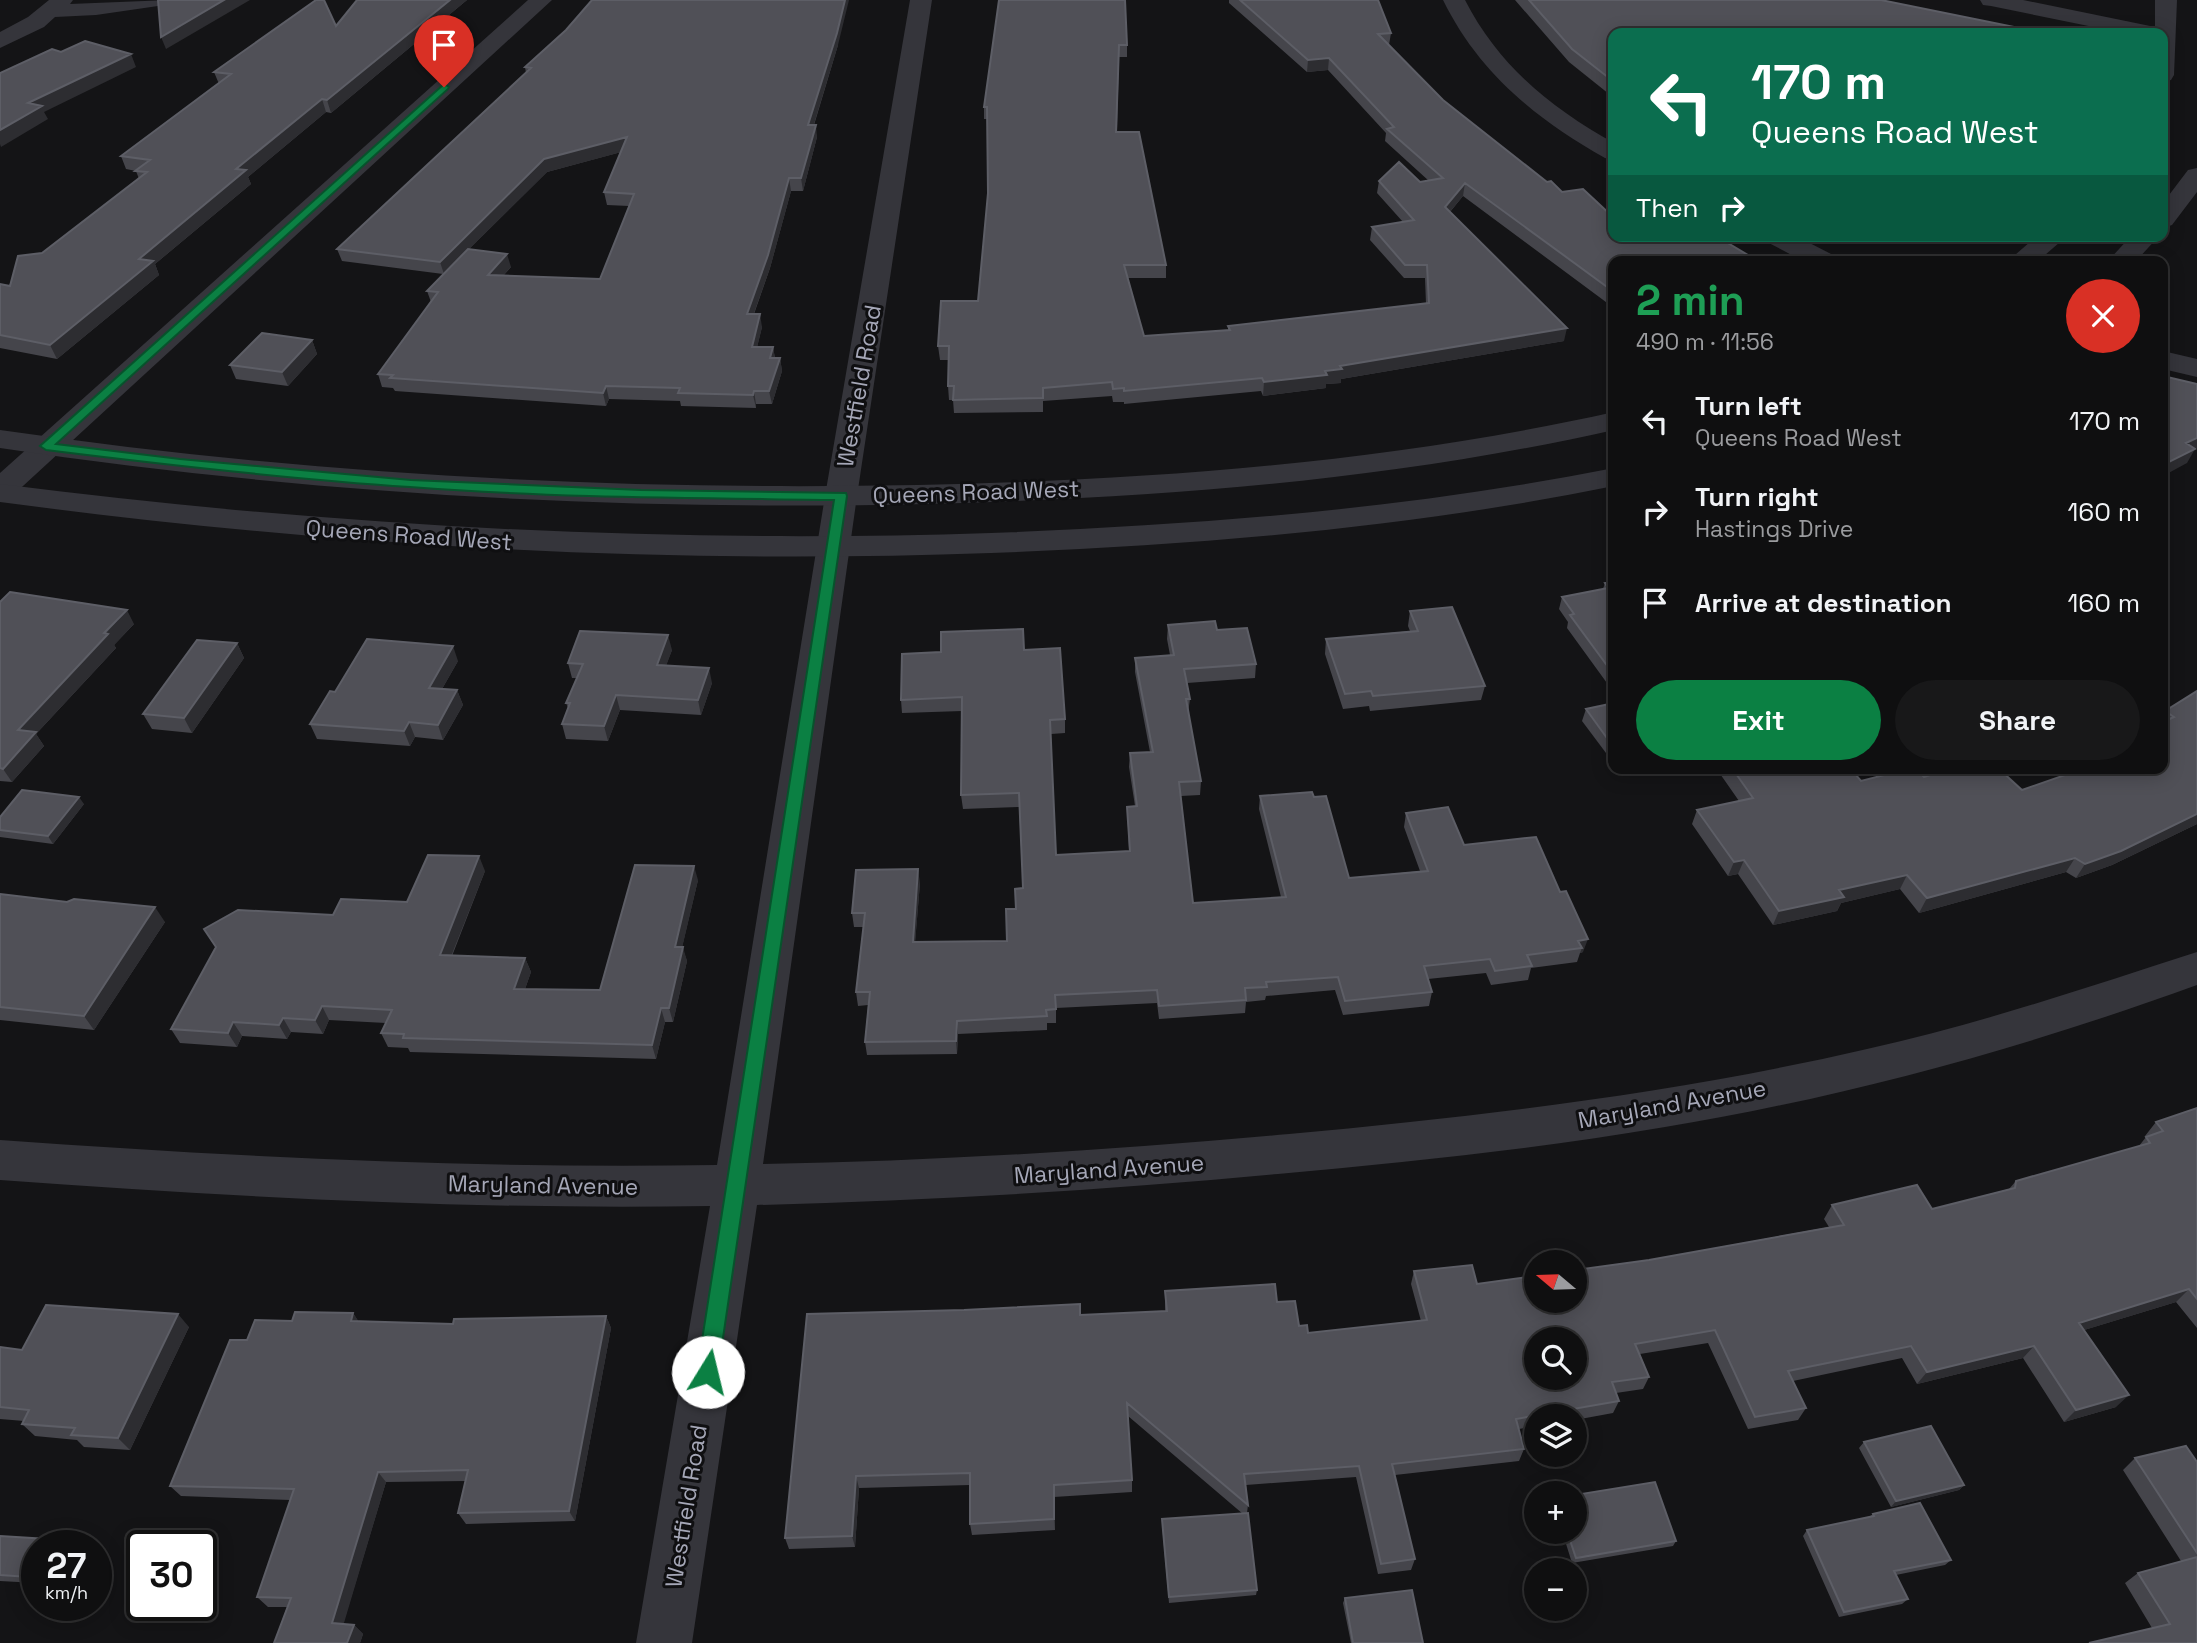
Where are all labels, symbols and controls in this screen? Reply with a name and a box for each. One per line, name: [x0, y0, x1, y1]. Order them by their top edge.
pin: [414, 15, 474, 87]
icon: arrive: [425, 26, 463, 64]
text: 170 m: [1751, 51, 1886, 113]
icon: left: [1636, 56, 1727, 147]
text: Queens Road West: [1751, 112, 2039, 152]
icon: right: [1713, 189, 1751, 227]
text: Then: [1636, 191, 1699, 225]
text: 2 min: [1636, 274, 1745, 327]
button: close: [2066, 279, 2140, 353]
street label: Westfield Road: [830, 302, 888, 470]
text: 490 m · 11:56: [1636, 327, 1774, 357]
text: Turn left: [1695, 389, 1802, 423]
icon: left: [1636, 402, 1674, 440]
text: 170 m: [2069, 404, 2140, 438]
text: Queens Road West: [1695, 423, 1902, 453]
street label: Queens Road West: [872, 473, 1080, 511]
text: Turn right: [1695, 480, 1819, 514]
icon: right: [1636, 493, 1674, 531]
text: 160 m: [2068, 495, 2140, 529]
street label: Queens Road West: [305, 513, 513, 557]
text: Hastings Drive: [1695, 514, 1853, 544]
icon: arrive: [1636, 584, 1674, 622]
text: Arrive at destination: [1695, 586, 1952, 620]
text: 160 m: [2068, 586, 2140, 620]
button: Exit: [1636, 680, 1881, 760]
button: Share: [1895, 680, 2140, 760]
street label: Maryland Avenue: [1576, 1073, 1768, 1135]
street label: Maryland Avenue: [1013, 1147, 1205, 1191]
street label: Maryland Avenue: [448, 1168, 638, 1202]
north arrow: [1524, 1250, 1587, 1312]
map controls: [1524, 1250, 1587, 1621]
button: search: [1524, 1327, 1587, 1390]
position arrow: [671, 1335, 745, 1409]
button: layers: [1524, 1404, 1587, 1467]
street label: Westfield Road: [658, 1422, 714, 1590]
button: +: [1524, 1481, 1587, 1544]
speed limit sign: 30: [126, 1530, 217, 1621]
text: 27: [47, 1544, 86, 1588]
button: −: [1524, 1558, 1587, 1621]
text: km/h: [45, 1581, 88, 1604]

